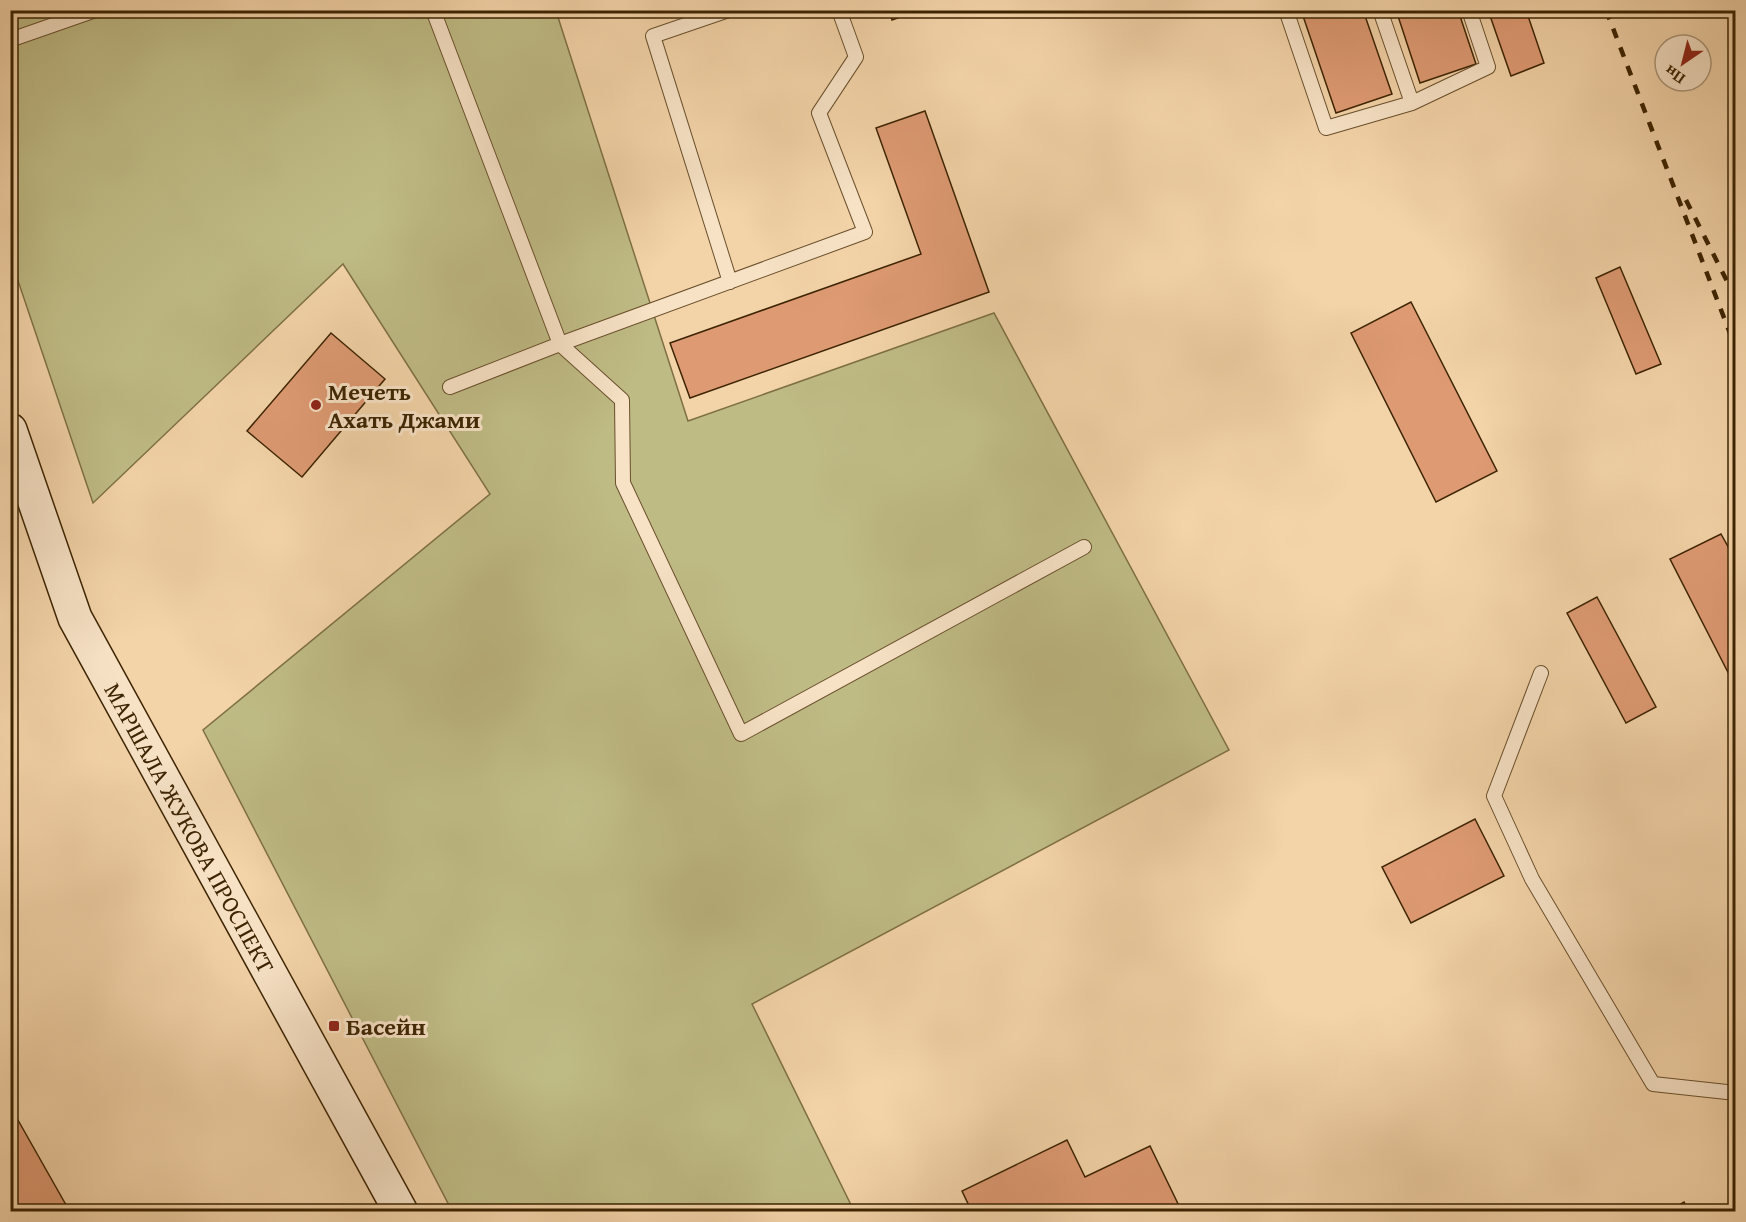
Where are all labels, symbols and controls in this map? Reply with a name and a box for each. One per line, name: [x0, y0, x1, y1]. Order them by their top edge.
north arrow: [1653, 33, 1713, 93]
text: Пн: [1659, 59, 1690, 91]
place label: Мечеть Ахать Джами: [328, 374, 480, 437]
marker: Мечеть Ахать Джами: [309, 398, 323, 412]
street label: МАРШАЛА ЖУКОВА ПРОСПЕКТ: [96, 676, 284, 979]
place label: Басейн: [346, 1009, 426, 1044]
marker: Басейн: [327, 1019, 341, 1033]

